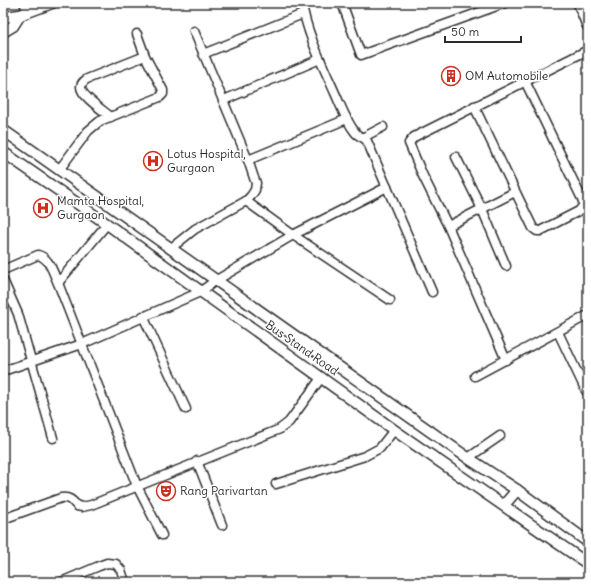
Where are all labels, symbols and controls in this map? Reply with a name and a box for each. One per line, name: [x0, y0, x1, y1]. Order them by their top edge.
scale bar: [445, 18, 521, 44]
text: 50 m: [451, 24, 480, 39]
building icon: OM Automobile: [440, 65, 462, 87]
place label: OM Automobile: [465, 68, 548, 83]
place label: Lotus Hospital, Gurgaon: [167, 146, 246, 175]
hospital icon: Lotus Hospital, Gurgaon: [142, 150, 164, 172]
place label: Mamta Hospital, Gurgaon: [57, 193, 144, 222]
hospital icon: Mamta Hospital, Gurgaon: [32, 197, 54, 219]
street label: Bus Stand Road: [263, 317, 342, 378]
theatre icon: Rang Parivartan: [155, 480, 177, 502]
place label: Rang Parivartan: [180, 483, 268, 498]

